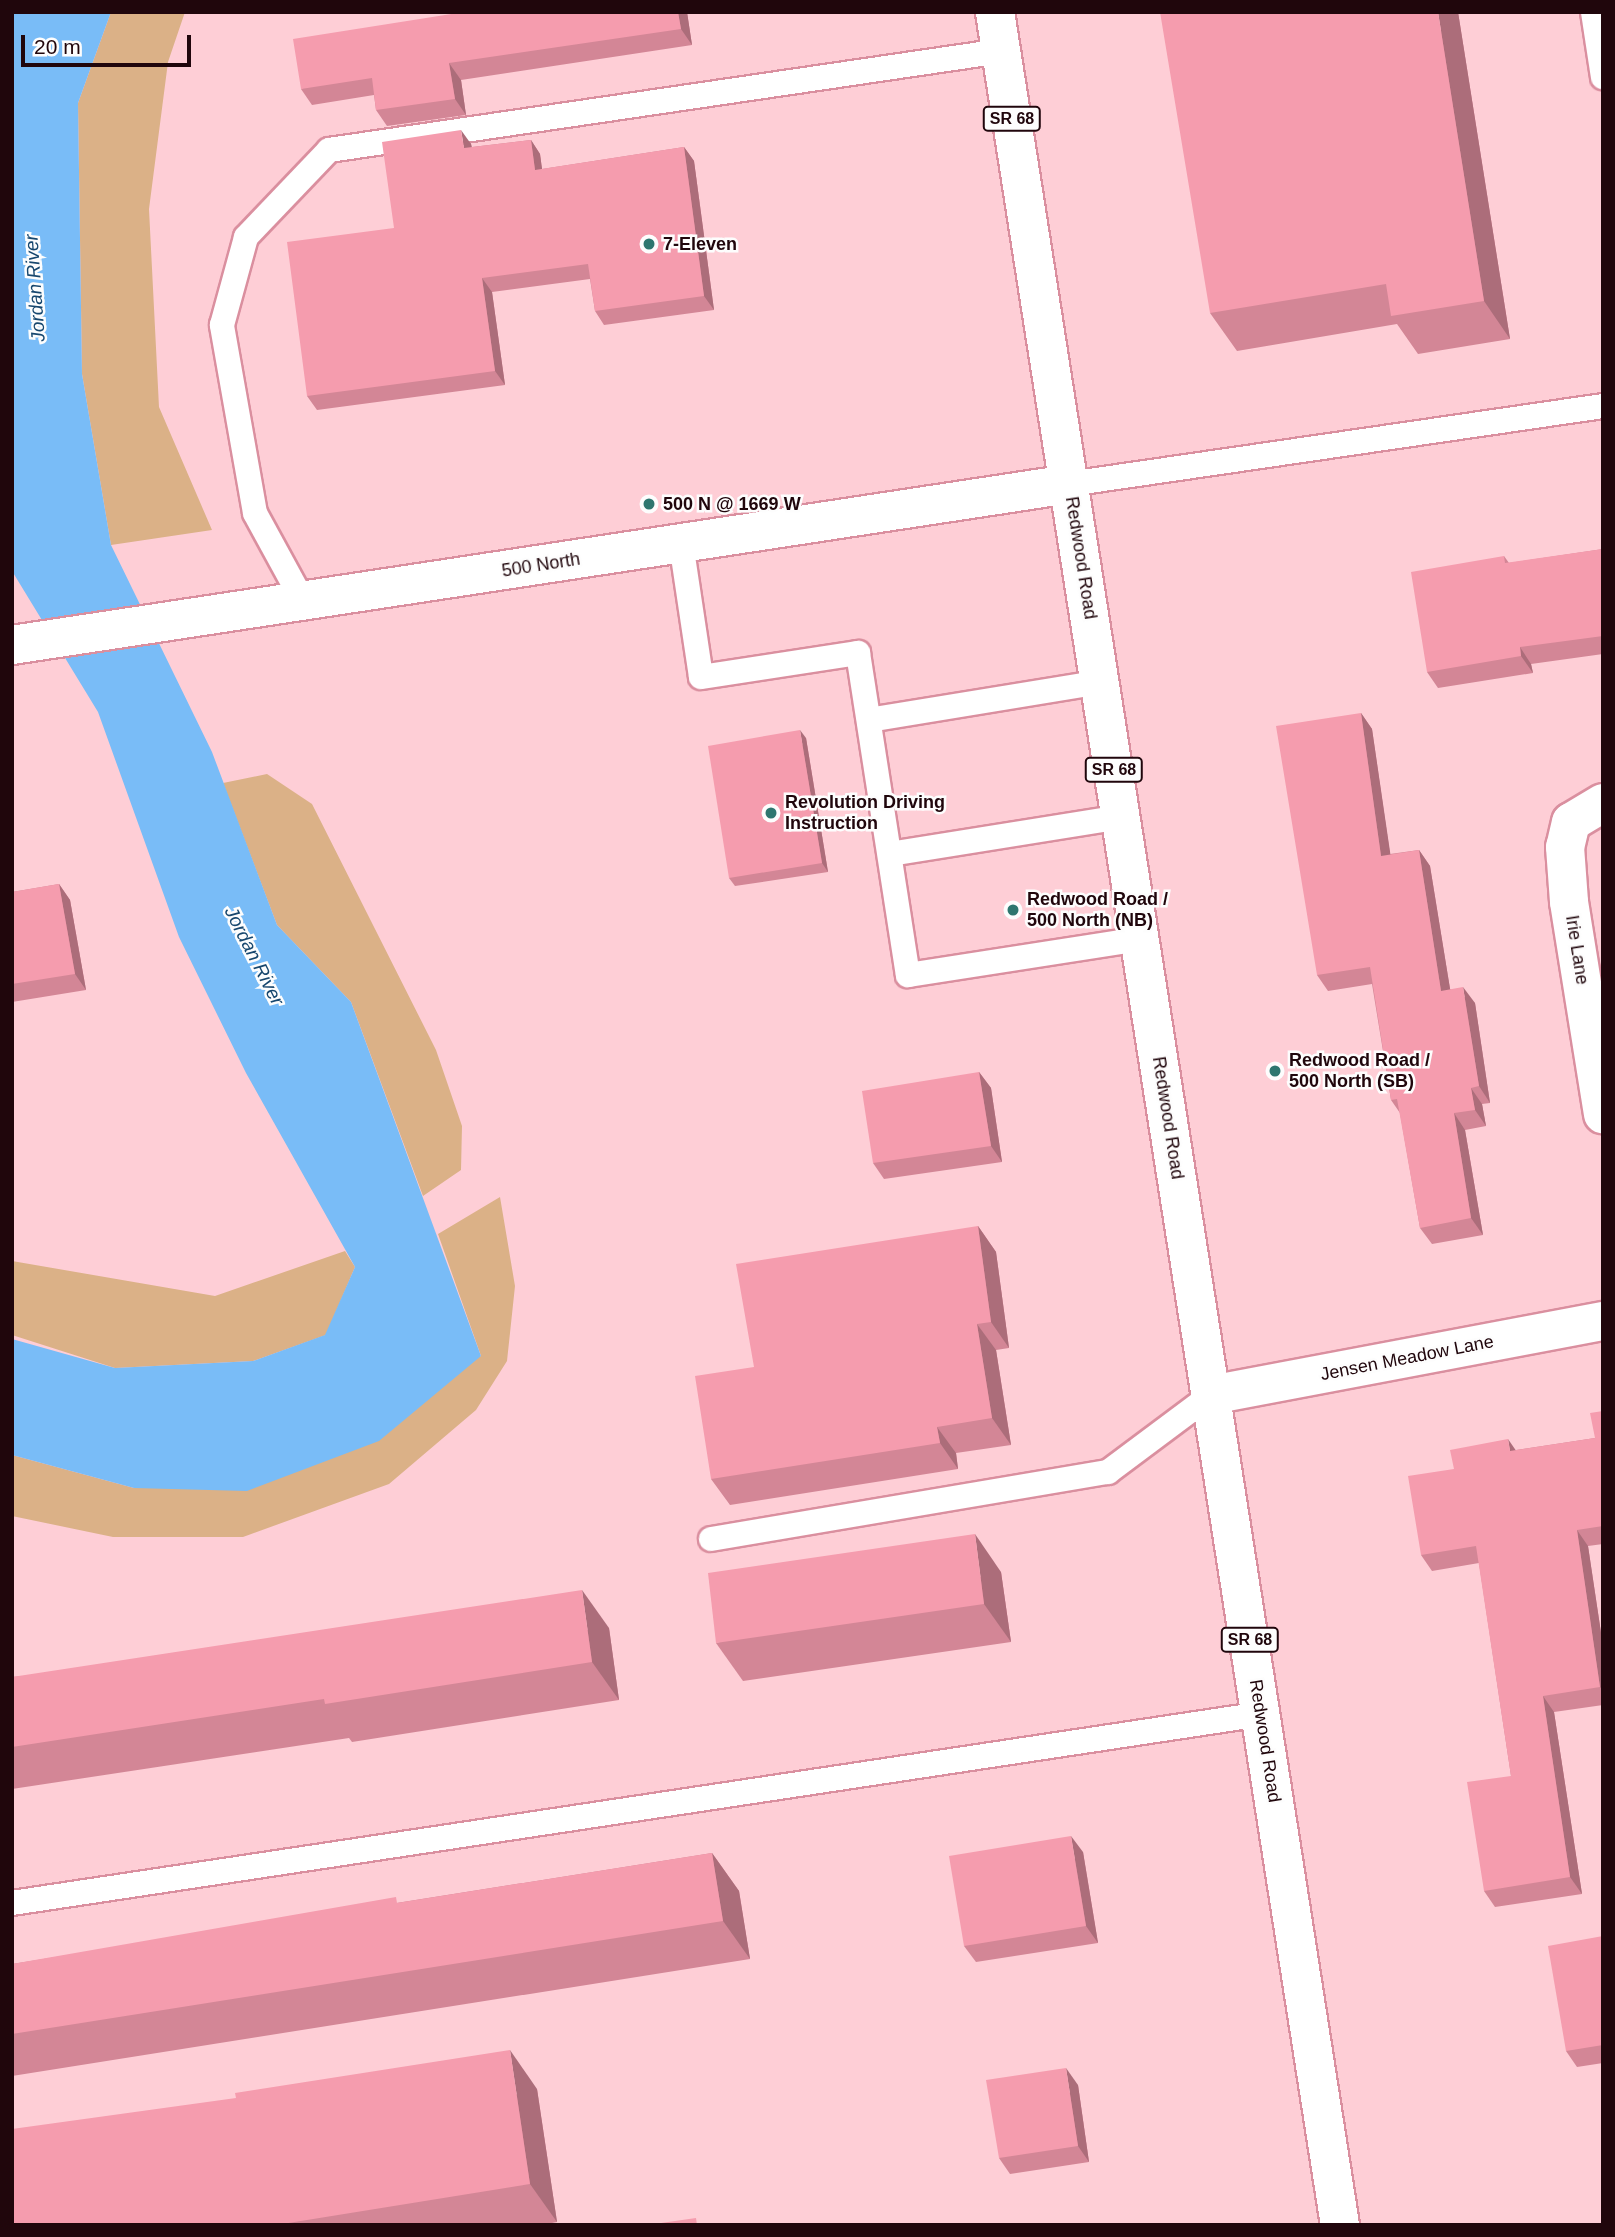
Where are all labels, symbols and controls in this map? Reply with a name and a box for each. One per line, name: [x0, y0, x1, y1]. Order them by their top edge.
scale bar: [24, 21, 194, 65]
text: 20 m: [34, 35, 81, 58]
road number: SR 68: [982, 106, 1042, 132]
water label: Jordan River: [20, 233, 50, 343]
place label: 7-Eleven: [663, 233, 737, 255]
marker: 7-Eleven: [641, 236, 657, 252]
place label: 500 N @ 1669 W: [663, 493, 801, 515]
street label: Redwood Road: [1061, 495, 1101, 621]
marker: 500 N @ 1669 W: [641, 496, 657, 512]
street label: 500 North: [500, 548, 582, 582]
road number: SR 68: [1084, 758, 1144, 782]
place label: Revolution Driving Instruction: [785, 792, 945, 834]
marker: Revolution Driving Instruction: [763, 805, 779, 821]
place label: Redwood Road / 500 North (NB): [1027, 889, 1168, 932]
marker: Redwood Road / 500 North (NB): [1005, 902, 1021, 918]
water label: Jordan River: [219, 903, 289, 1009]
street label: Irie Lane: [1561, 914, 1593, 986]
place label: Redwood Road / 500 North (SB): [1289, 1050, 1430, 1092]
street label: Redwood Road: [1148, 1055, 1188, 1181]
marker: Redwood Road / 500 North (SB): [1267, 1063, 1283, 1079]
street label: Jensen Meadow Lane: [1318, 1331, 1496, 1385]
road number: SR 68: [1220, 1628, 1280, 1652]
street label: Redwood Road: [1245, 1678, 1285, 1804]

